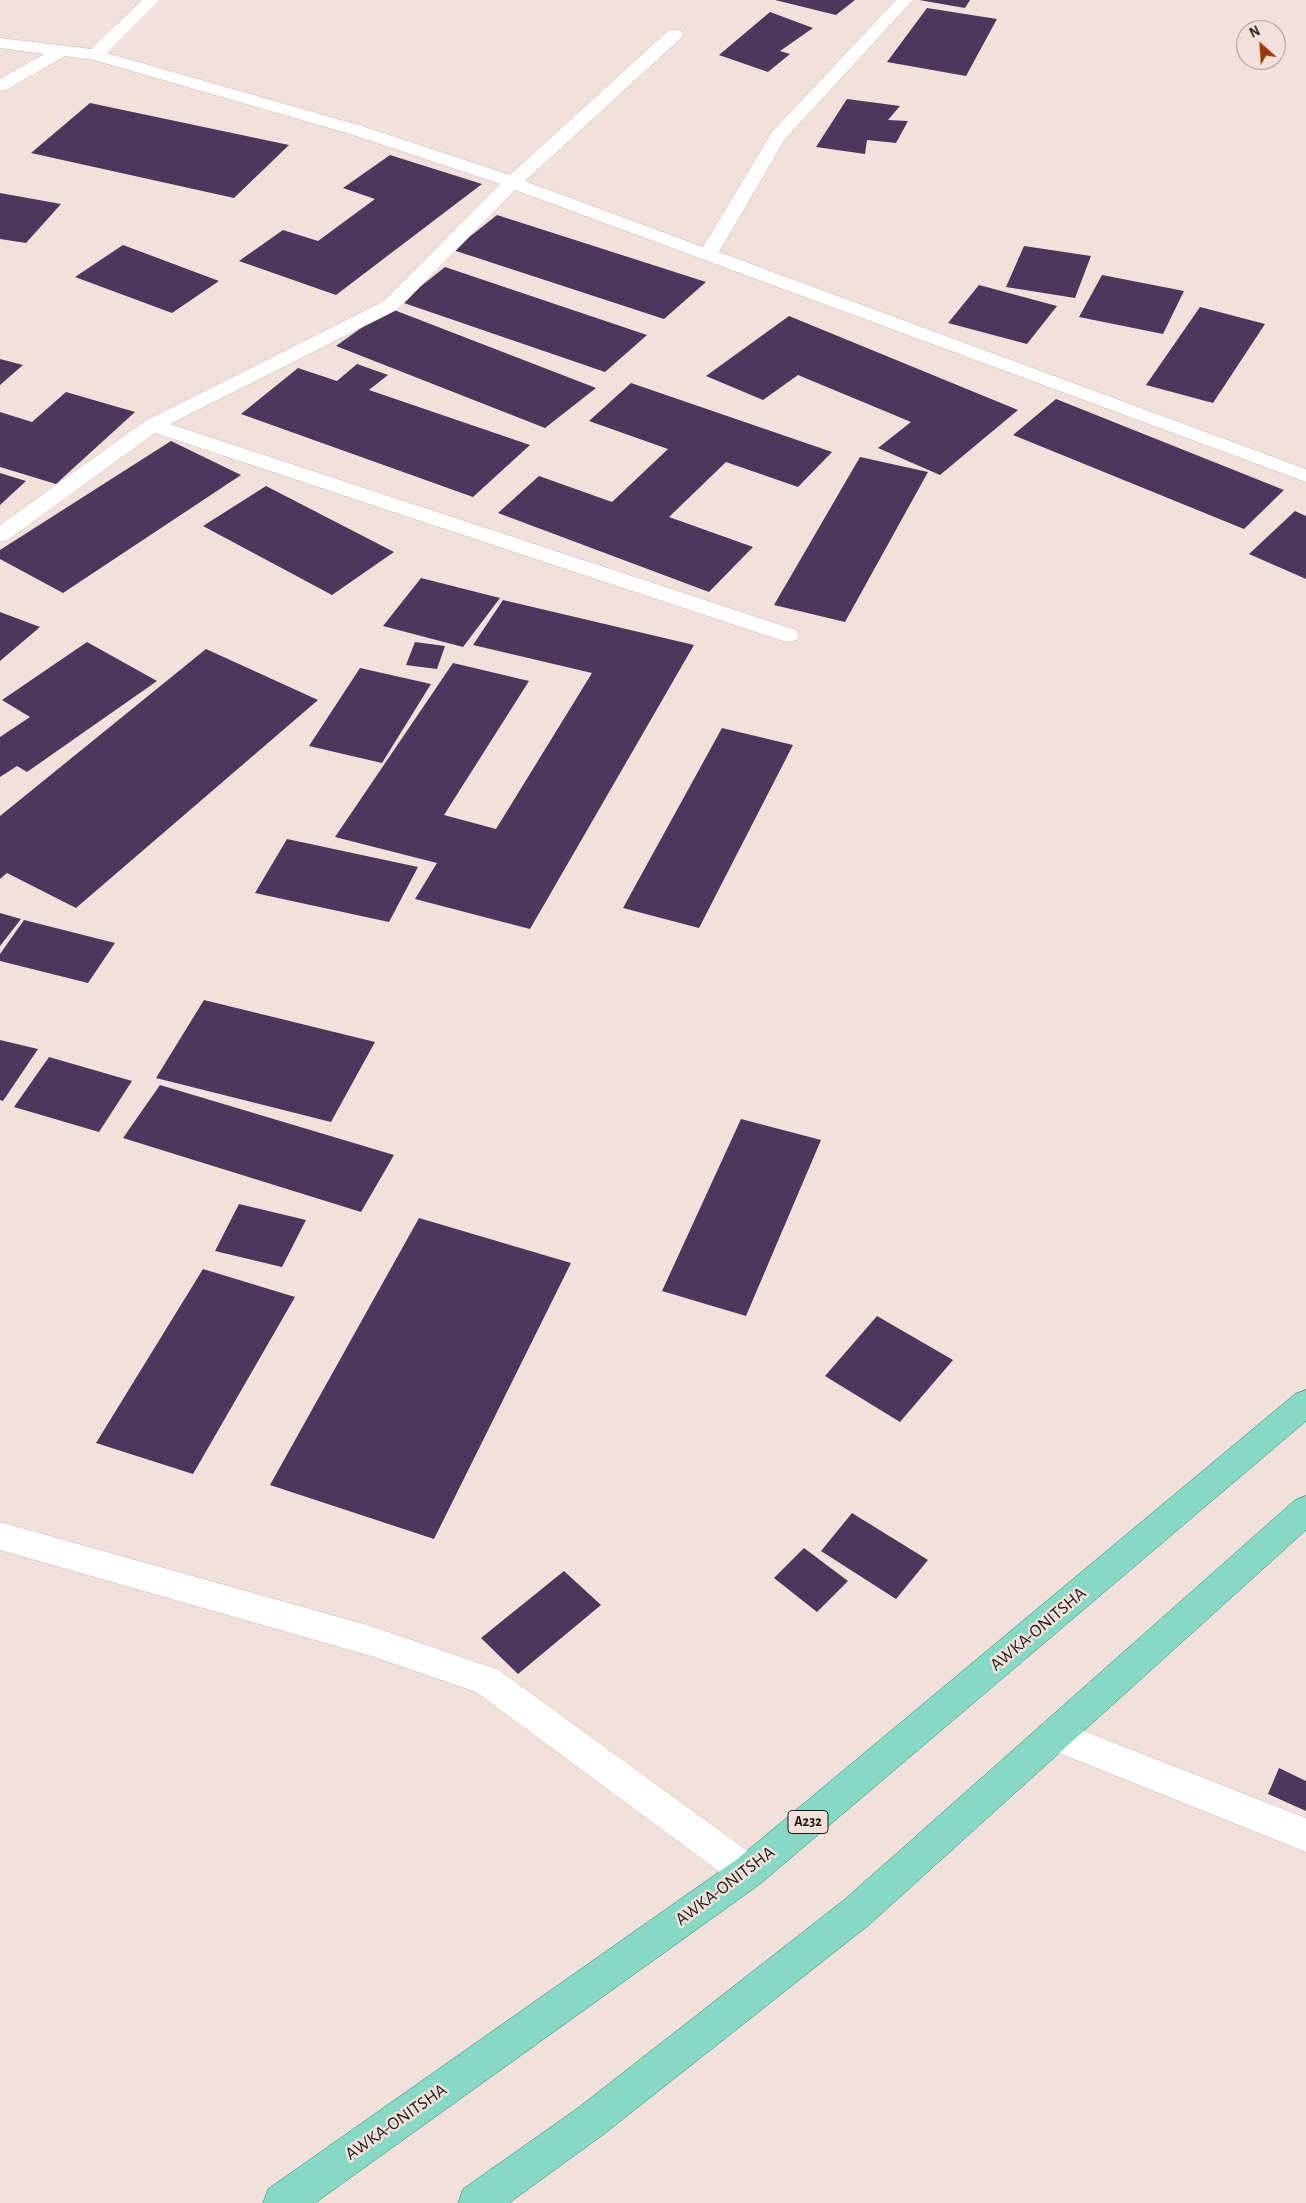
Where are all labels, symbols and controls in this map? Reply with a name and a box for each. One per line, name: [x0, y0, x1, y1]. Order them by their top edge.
north arrow: [1236, 20, 1286, 70]
text: N: [1247, 24, 1262, 41]
street label: AWKA-ONITSHA: [985, 1582, 1091, 1676]
road number: A232: [788, 1810, 828, 1834]
street label: AWKA-ONITSHA: [671, 1842, 779, 1930]
street label: AWKA-ONITSHA: [341, 2079, 451, 2165]

